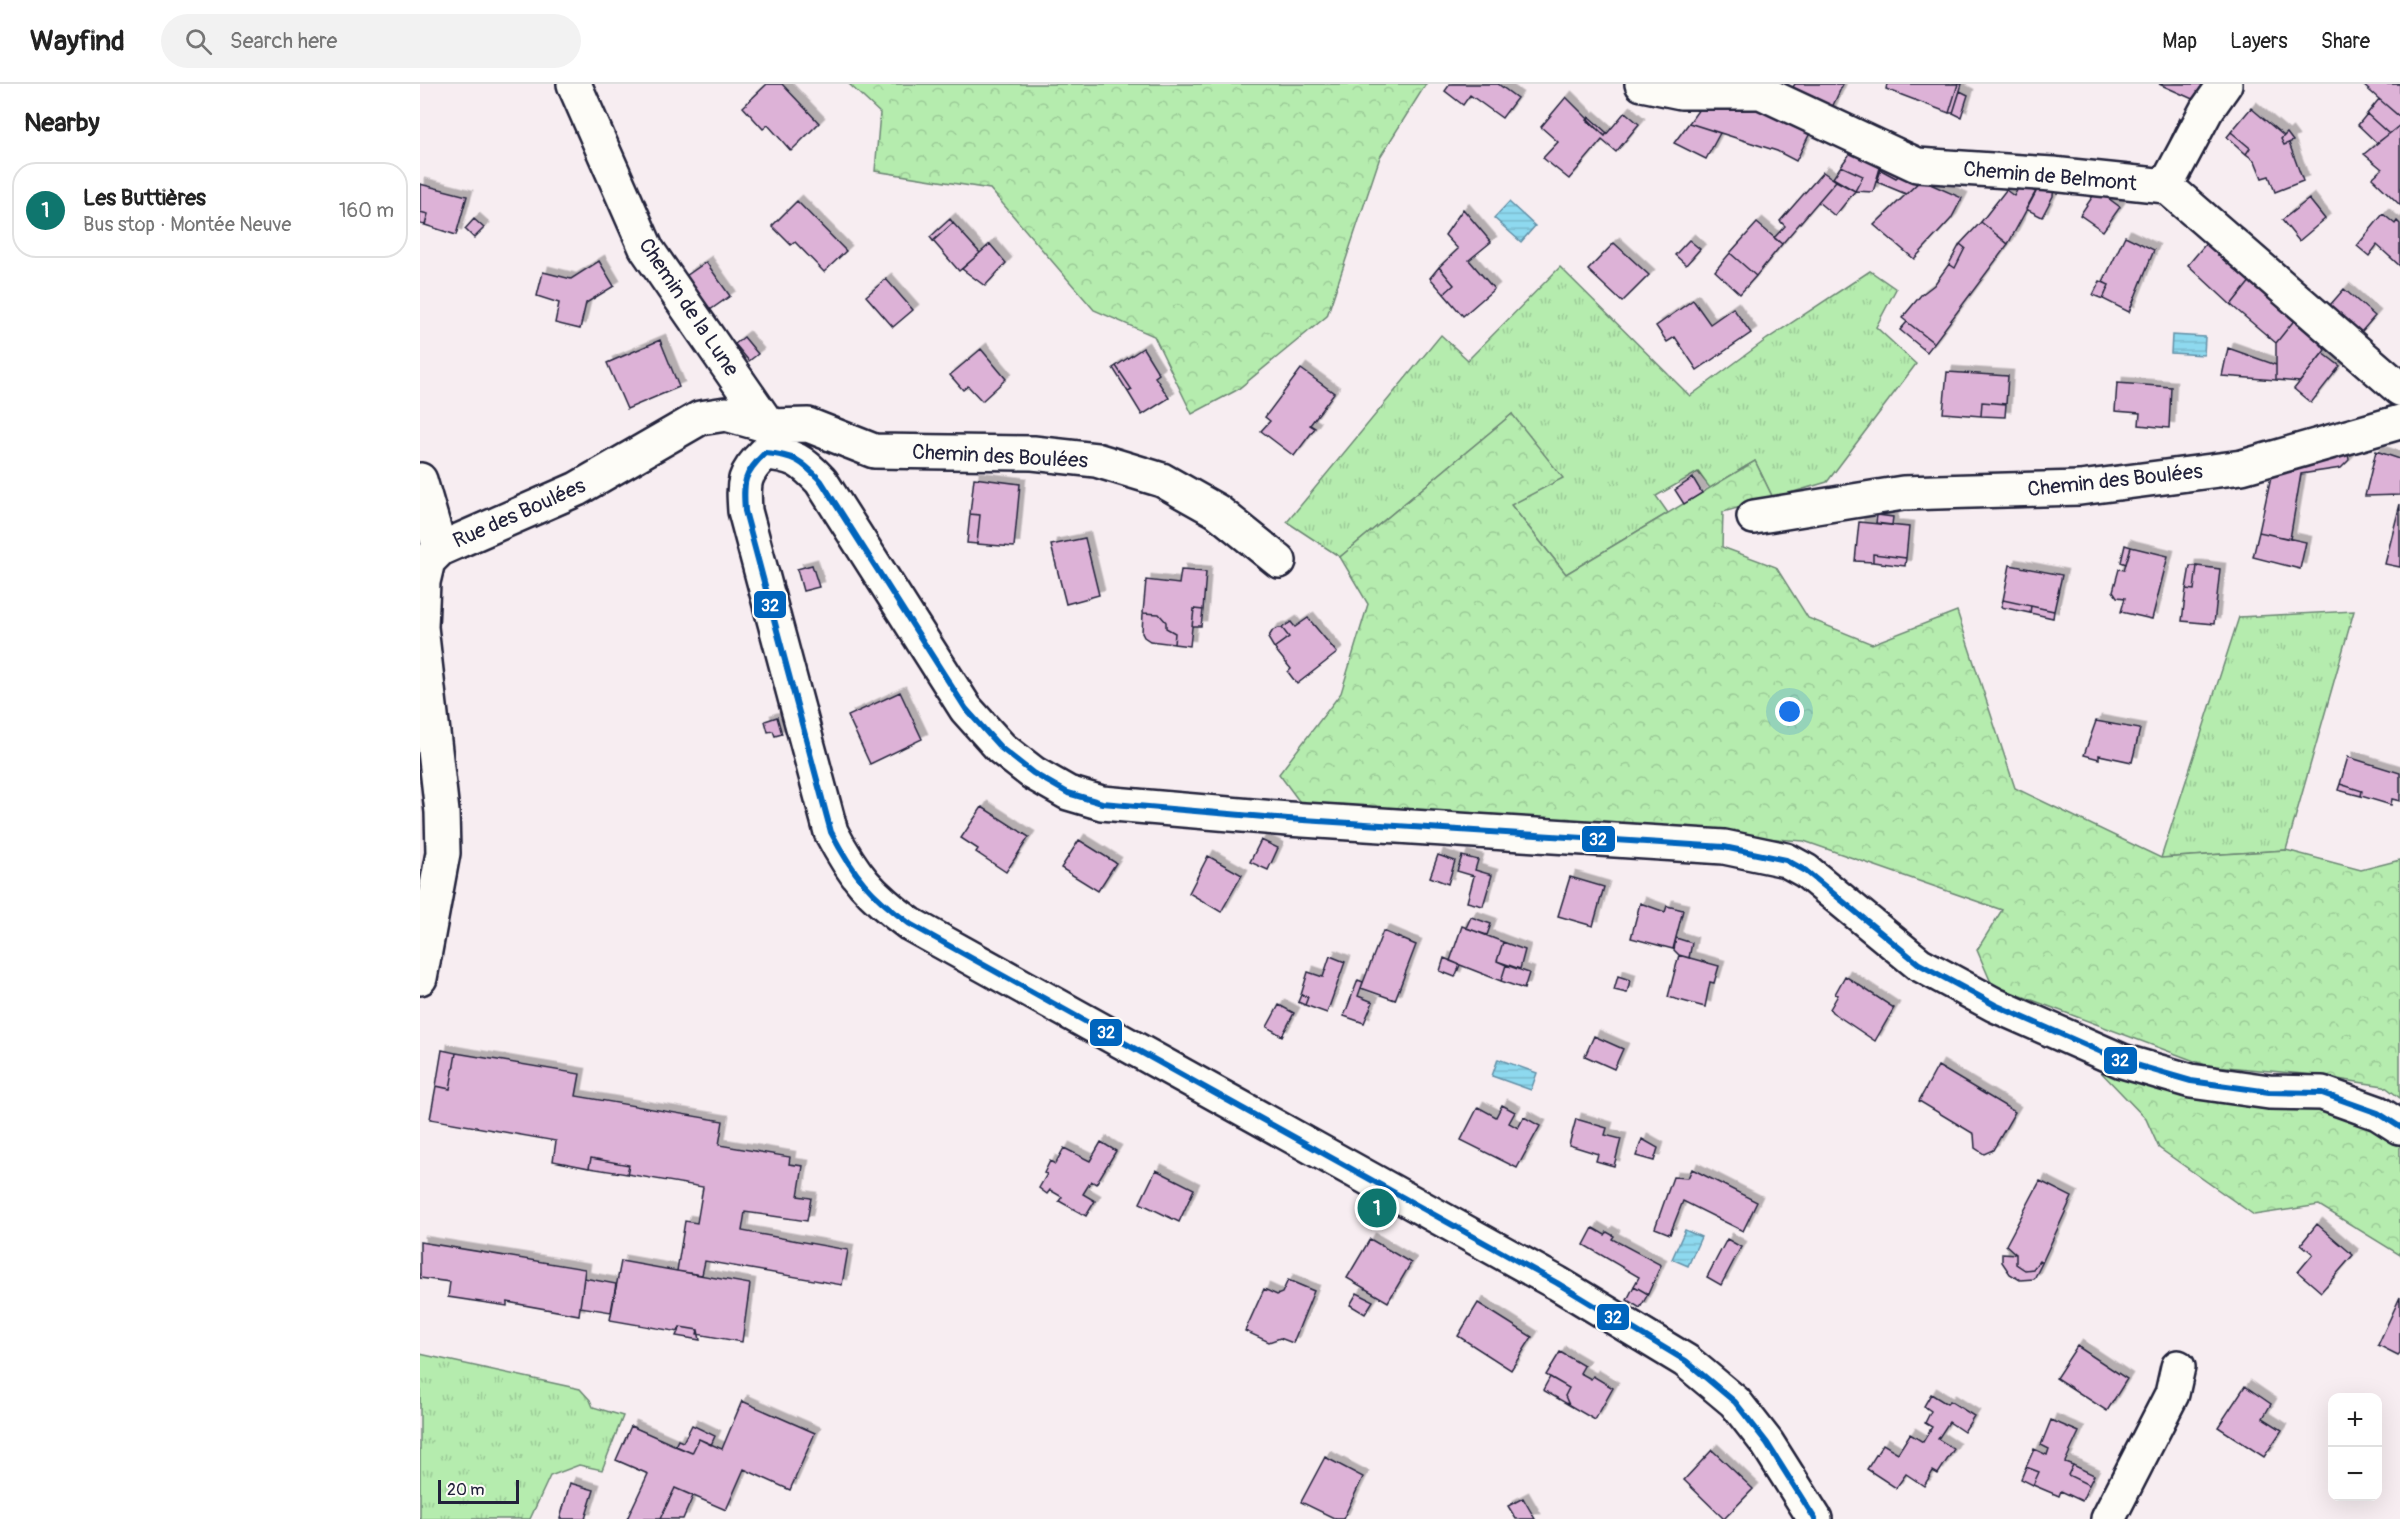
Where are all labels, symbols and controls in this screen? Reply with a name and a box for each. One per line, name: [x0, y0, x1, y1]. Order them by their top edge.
search box: [161, 14, 581, 68]
text: Wayfind: [30, 24, 125, 59]
icon: search: [182, 25, 215, 58]
text: Search here: [230, 27, 337, 55]
text: Map: [2162, 28, 2197, 55]
text: Layers: [2230, 28, 2288, 55]
text: Share: [2321, 28, 2370, 55]
text: Nearby: [24, 107, 100, 139]
street label: Chemin de Belmont: [1962, 155, 2138, 198]
text: Les Buttières: [83, 184, 206, 212]
text: 1: [42, 198, 49, 223]
text: 160 m: [339, 198, 394, 223]
text: Bus stop · Montée Neuve: [83, 212, 291, 237]
street label: Chemin de la Lune: [632, 233, 745, 382]
street label: Chemin des Boulées: [911, 438, 1089, 475]
street label: Chemin des Boulées: [2026, 458, 2205, 503]
street label: Rue des Boulées: [449, 472, 590, 555]
line badge: 32: [753, 590, 787, 619]
text: 32: [761, 596, 779, 616]
your location: [1775, 697, 1804, 726]
line badge: 32: [1581, 825, 1616, 853]
text: 32: [1589, 830, 1607, 850]
line badge: 32: [1089, 1018, 1123, 1047]
text: 32: [1097, 1023, 1115, 1043]
line badge: 32: [2103, 1046, 2138, 1075]
text: 32: [2111, 1051, 2129, 1071]
pin: 1: [1358, 1186, 1396, 1230]
line badge: 32: [1596, 1303, 1630, 1331]
text: 32: [1604, 1308, 1622, 1328]
map controls: [2328, 1393, 2382, 1501]
button: +: [2328, 1393, 2382, 1447]
button: −: [2328, 1447, 2382, 1501]
scale bar: [438, 1477, 519, 1504]
text: 20 m: [447, 1480, 485, 1500]

